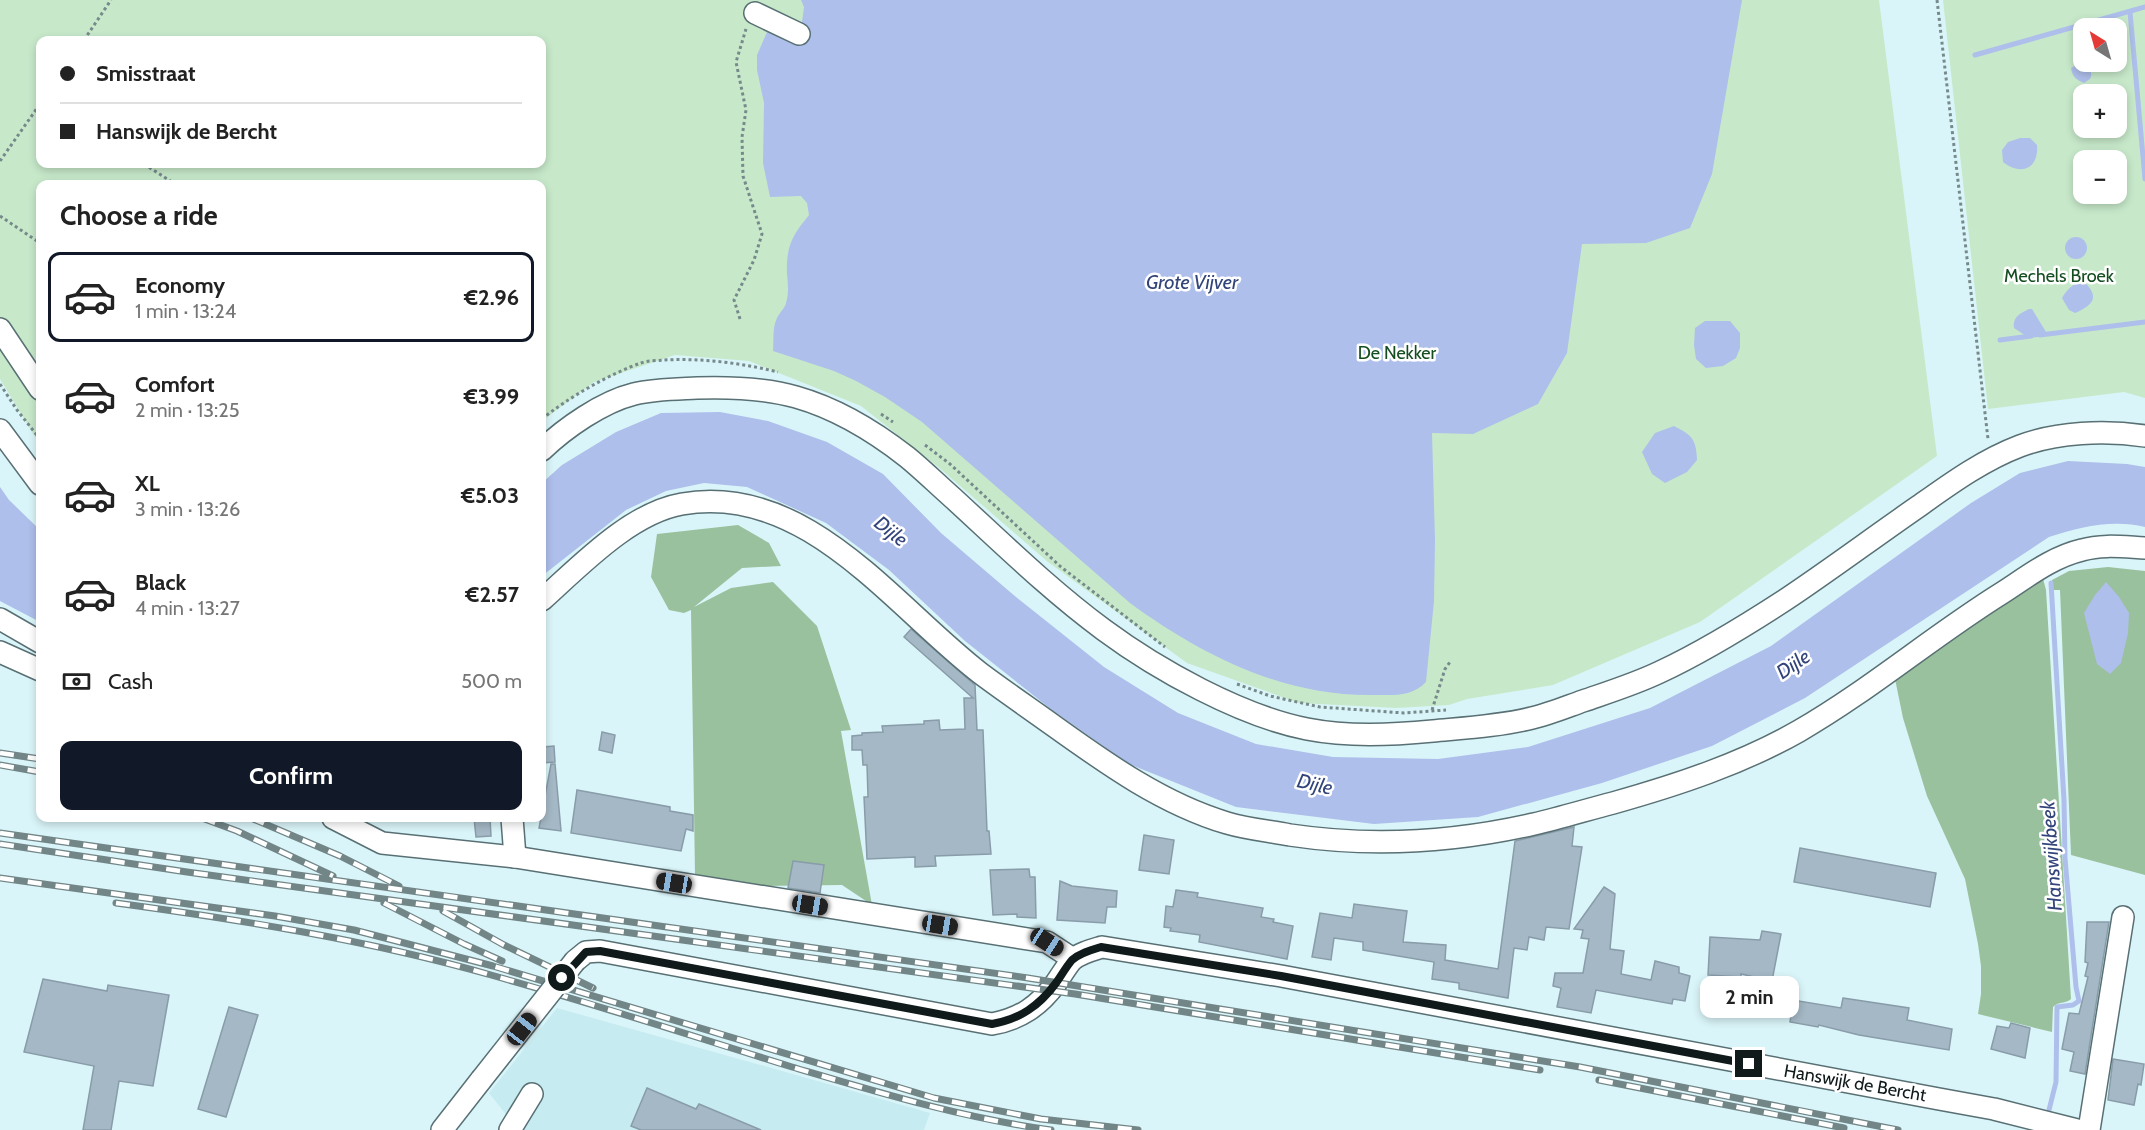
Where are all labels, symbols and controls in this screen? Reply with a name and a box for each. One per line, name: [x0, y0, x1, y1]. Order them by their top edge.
north arrow: [2073, 18, 2127, 72]
map controls: [2073, 18, 2127, 204]
text: Smisstraat: [96, 60, 196, 87]
button: +: [2073, 84, 2127, 138]
text: Hanswijk de Bercht: [96, 118, 277, 145]
button: −: [2073, 150, 2127, 204]
text: Choose a ride: [60, 199, 218, 232]
park label: Mechels Broek: [2004, 265, 2115, 287]
icon: car: [63, 270, 117, 324]
water label: Grote Vijver: [1146, 270, 1239, 294]
text: Economy: [135, 272, 225, 299]
text: €2.96: [464, 284, 519, 311]
text: 1 min · 13:24: [135, 299, 236, 323]
park label: De Nekker: [1358, 342, 1437, 364]
icon: car: [63, 369, 117, 423]
text: Comfort: [135, 371, 214, 398]
text: €3.99: [464, 383, 519, 410]
text: 2 min · 13:25: [135, 398, 240, 422]
icon: car: [63, 468, 117, 522]
text: XL: [135, 470, 160, 497]
text: €5.03: [461, 482, 519, 509]
text: 3 min · 13:26: [135, 497, 240, 521]
water label: Dijle: [870, 511, 912, 551]
icon: car: [63, 567, 117, 621]
text: Black: [135, 569, 186, 596]
text: €2.57: [465, 581, 519, 608]
text: 4 min · 13:27: [135, 596, 240, 620]
water label: Dijle: [1772, 644, 1814, 684]
icon: cash: [60, 665, 93, 698]
text: Cash: [108, 668, 153, 695]
text: 500 m: [461, 669, 522, 693]
button: Confirm: [60, 741, 522, 810]
water label: Dijle: [1295, 768, 1335, 800]
water label: Hanswijkbeek: [2035, 799, 2067, 912]
car: [655, 871, 693, 895]
car: [791, 893, 829, 917]
car: [921, 913, 959, 937]
car: [1027, 925, 1067, 959]
route start: [548, 964, 575, 991]
callout: 2 min: [1700, 977, 1798, 1019]
text: 2 min: [1725, 985, 1774, 1009]
car: [504, 1009, 540, 1049]
route end: [1735, 1050, 1762, 1077]
street label: Hanswijk de Bercht: [1782, 1060, 1928, 1106]

